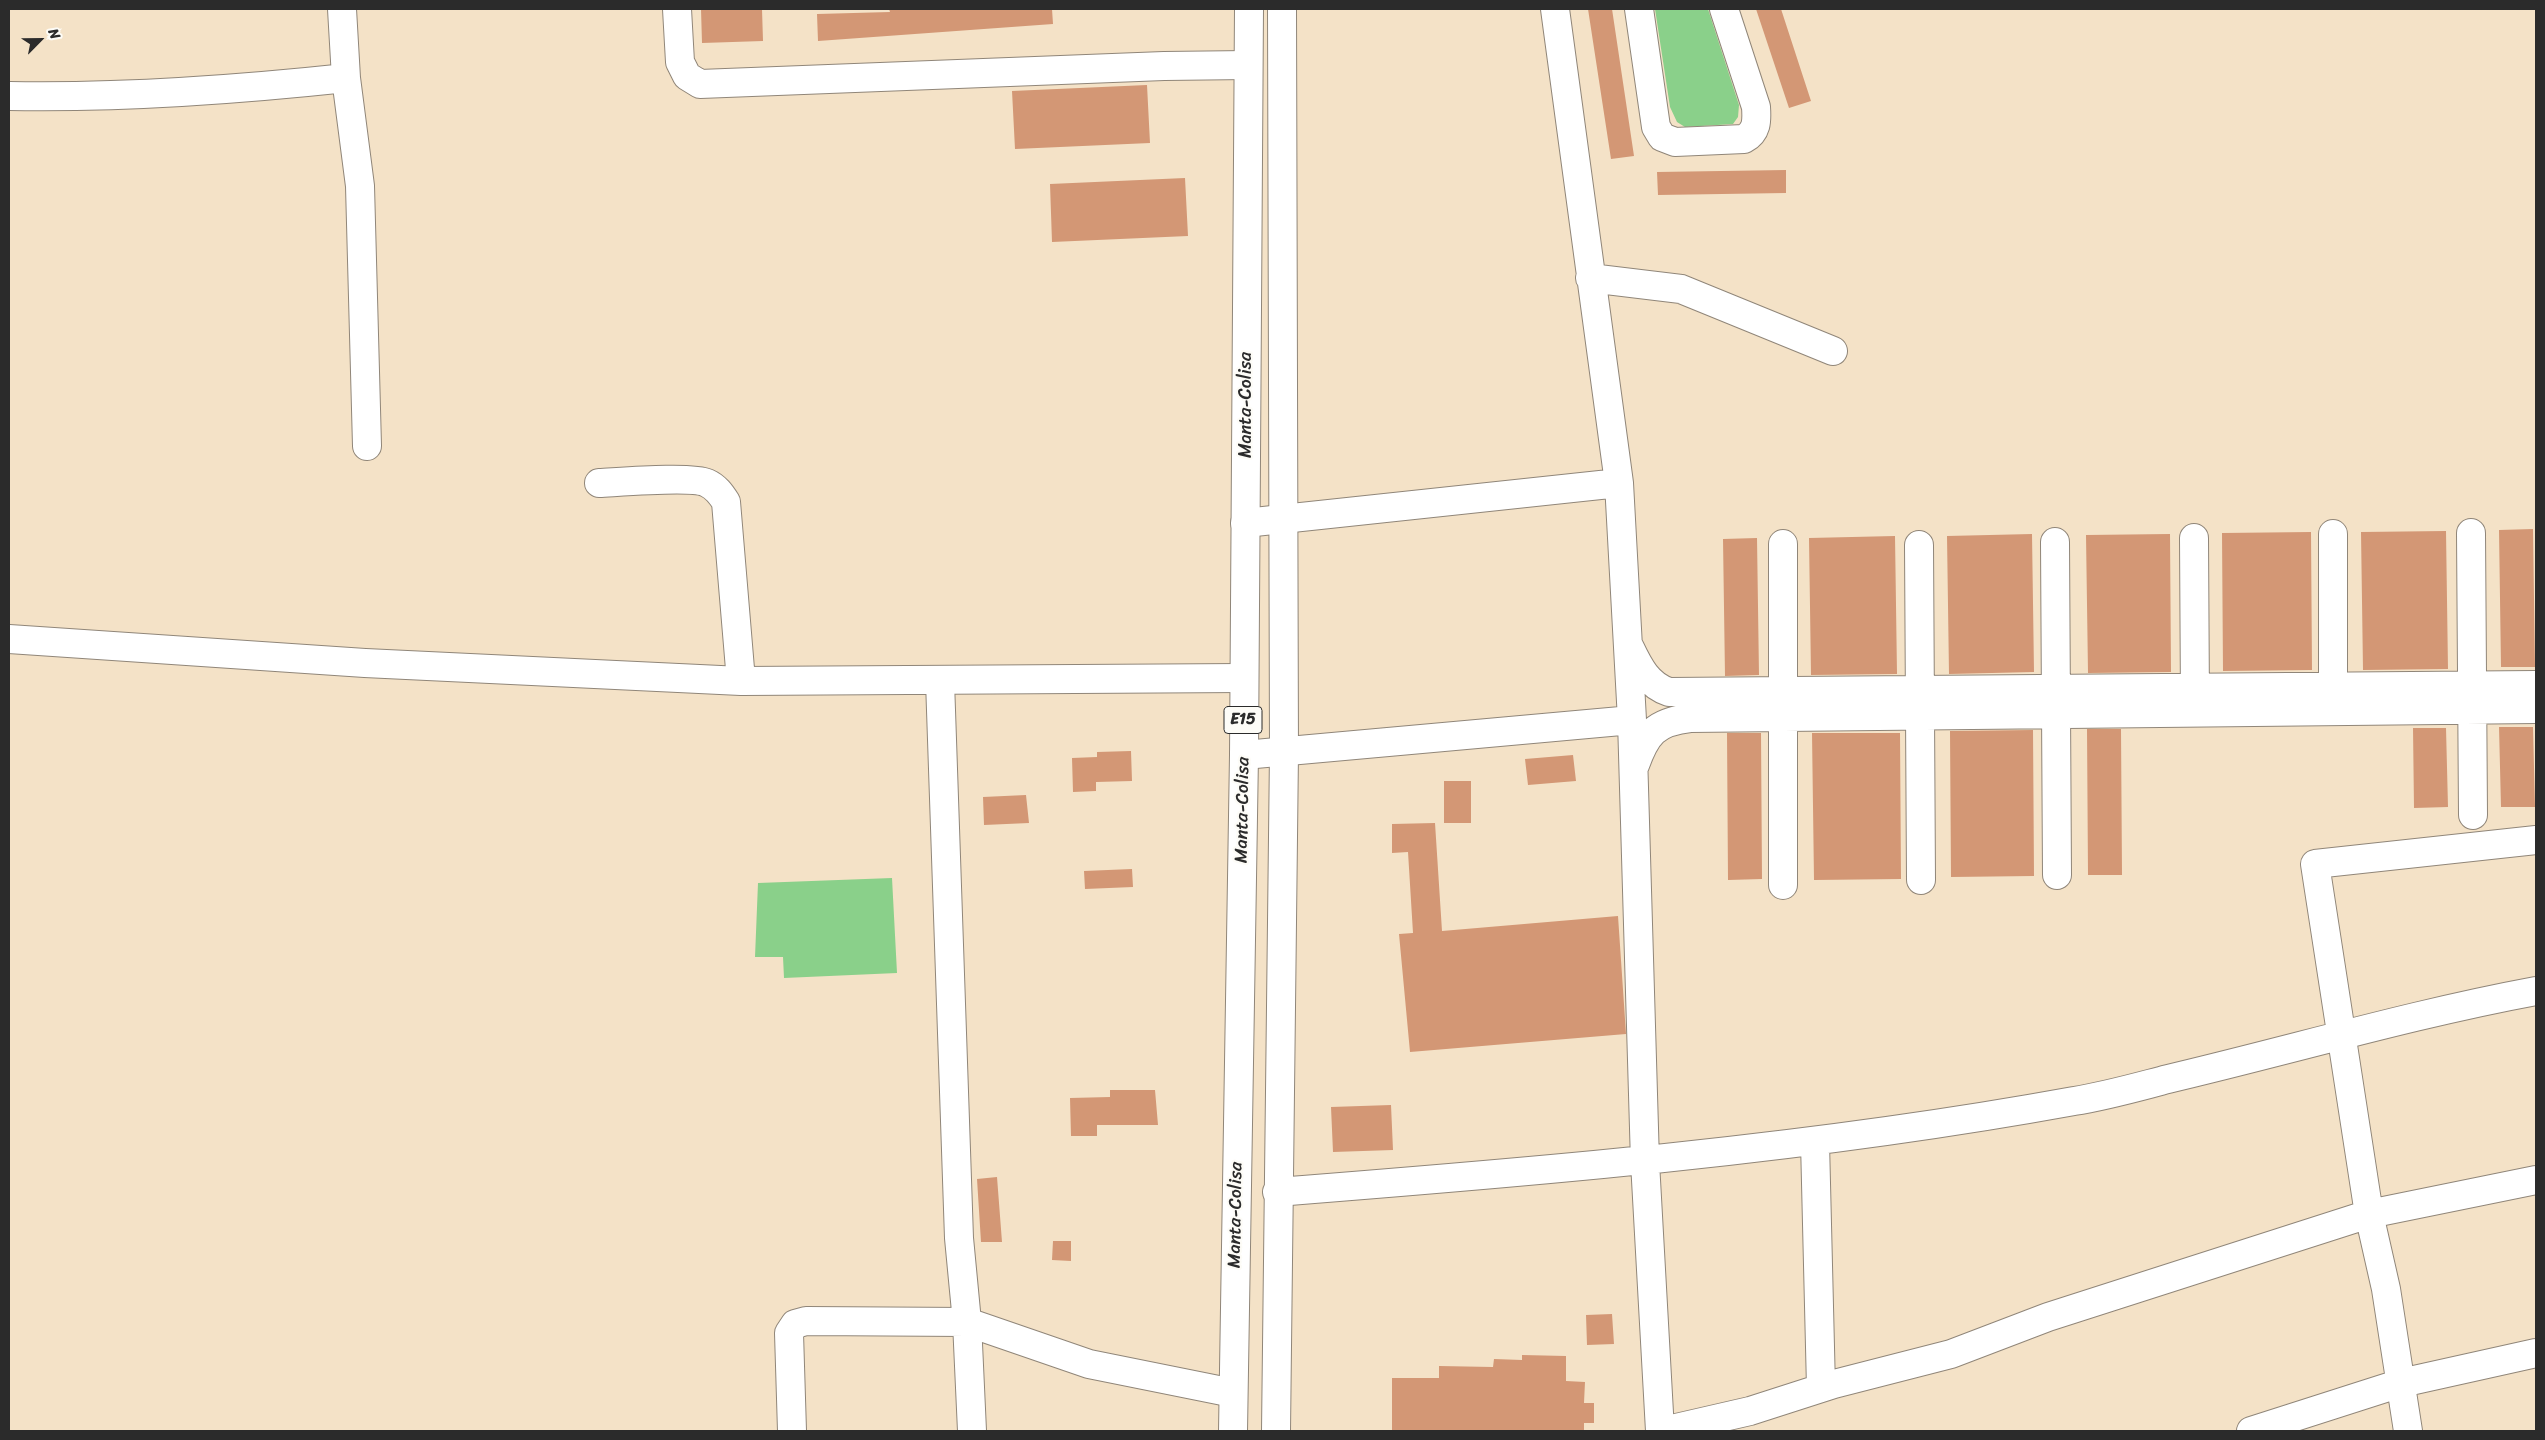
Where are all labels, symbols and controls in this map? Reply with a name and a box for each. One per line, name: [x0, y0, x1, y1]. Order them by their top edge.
north arrow: [15, 15, 65, 65]
text: N: [41, 25, 68, 43]
street label: Manta-Colisa: [1235, 352, 1257, 458]
road number: E15: [1224, 706, 1262, 734]
street label: Manta-Colisa: [1231, 757, 1255, 863]
street label: Manta-Colisa: [1224, 1162, 1248, 1268]

